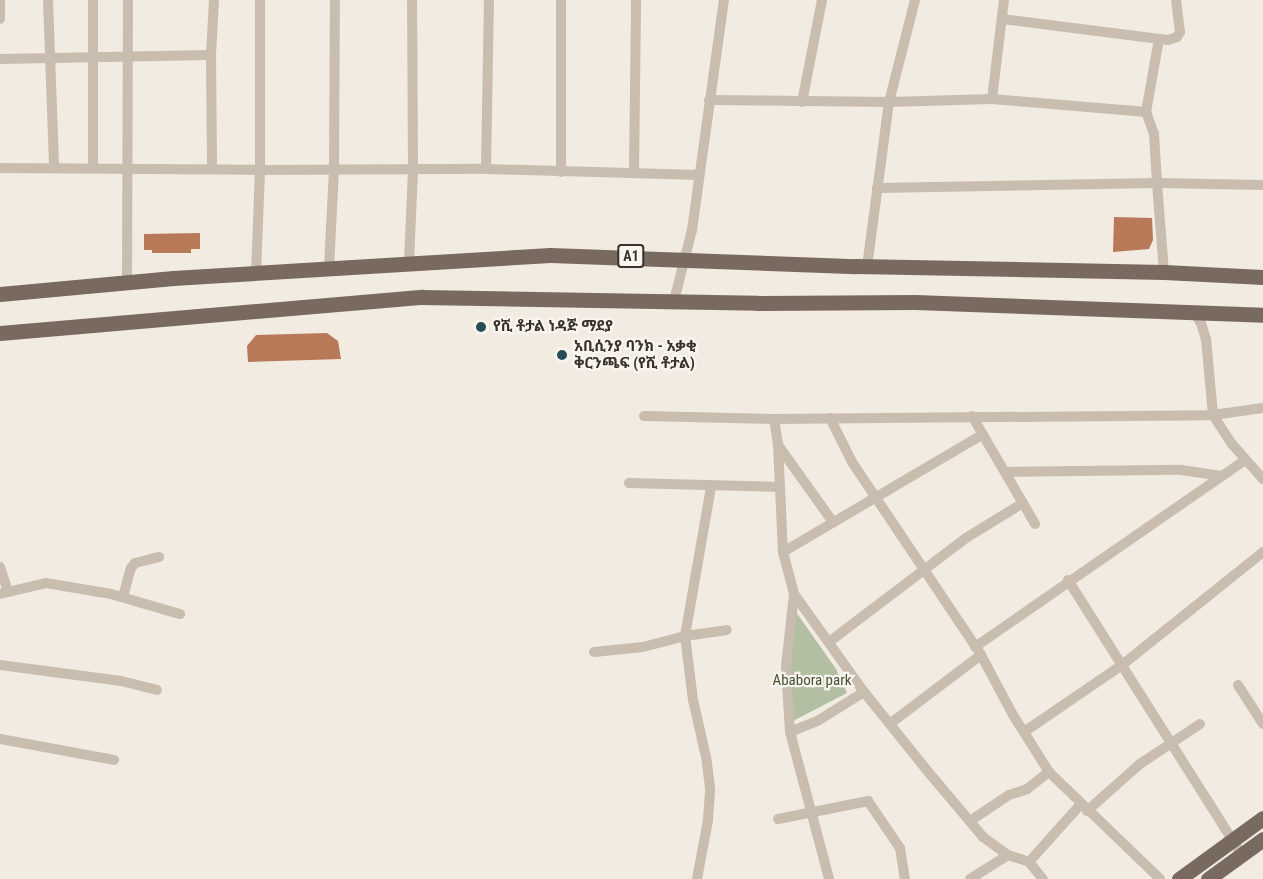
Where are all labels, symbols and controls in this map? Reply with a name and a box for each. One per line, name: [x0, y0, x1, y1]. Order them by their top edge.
road number: A1: [616, 245, 646, 267]
place label: የሺ ቶታል ነዳጅ ማደያ: [493, 318, 613, 336]
marker: የሺ ቶታል ነዳጅ ማደያ: [474, 320, 488, 334]
place label: አቢሲንያ ባንክ - አቃቂ ቅርንጫፍ (የሺ ቶታል): [574, 337, 696, 372]
marker: አቢሲንያ ባንክ - አቃቂ ቅርንጫፍ (የሺ ቶታል): [555, 348, 569, 362]
park label: Ababora park: [773, 672, 851, 690]

